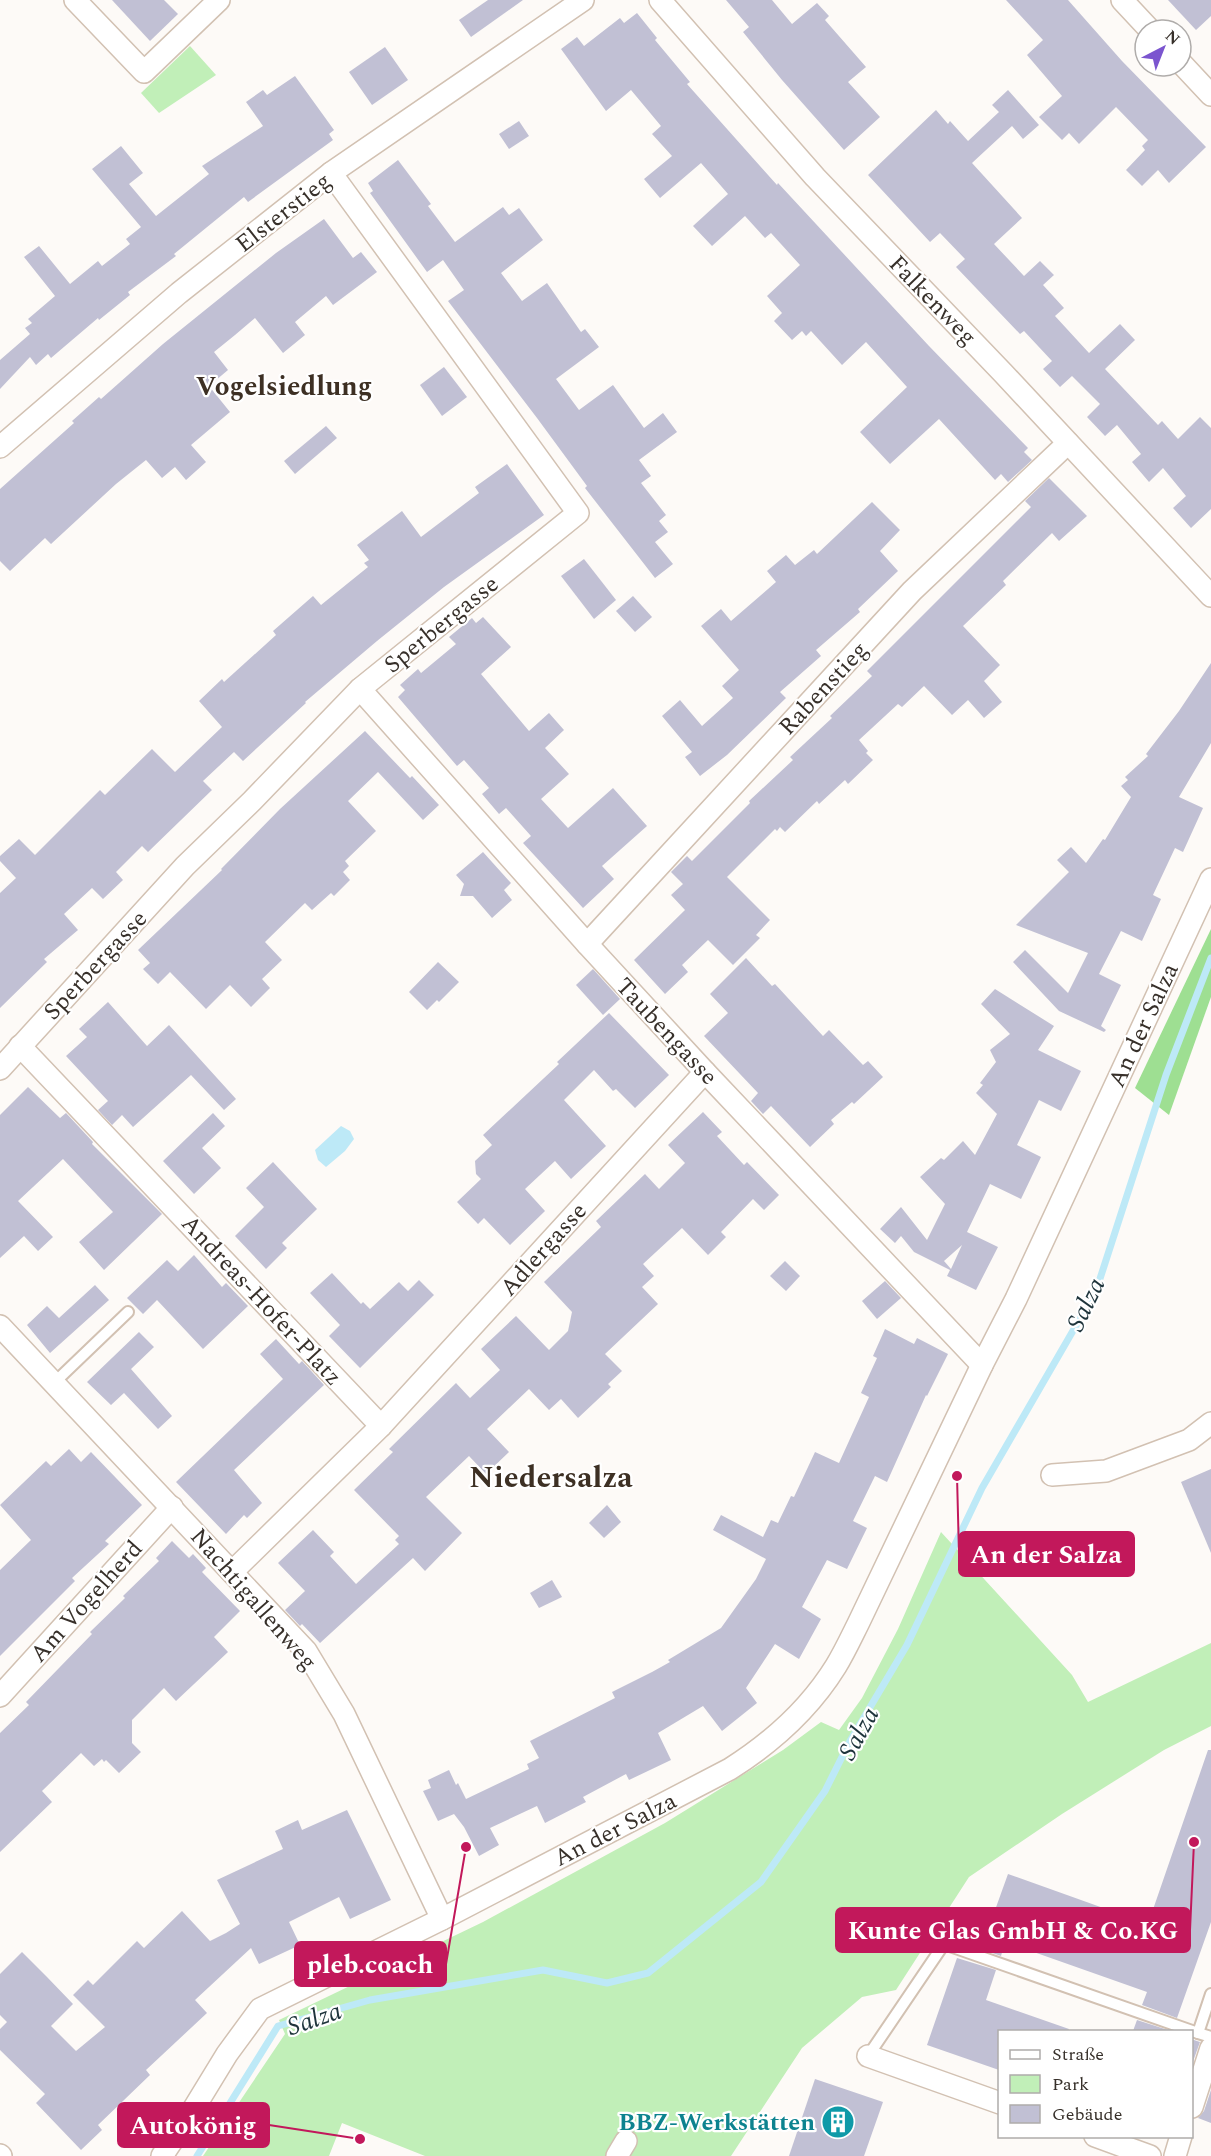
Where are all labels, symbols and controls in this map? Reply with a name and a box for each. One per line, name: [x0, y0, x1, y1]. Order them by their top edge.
north arrow: [1133, 18, 1193, 78]
text: N: [1159, 24, 1185, 51]
street label: Elsterstieg: [228, 164, 339, 262]
street label: Falkenweg: [880, 247, 985, 354]
district label: Vogelsiedlung: [196, 366, 372, 408]
street label: Sperbergasse: [376, 567, 507, 683]
street label: Rabenstieg: [770, 633, 877, 744]
street label: Sperbergasse: [35, 903, 156, 1029]
street label: An der Salza: [1099, 957, 1189, 1094]
street label: Taubengasse: [607, 970, 726, 1094]
street label: Adlergasse: [492, 1195, 596, 1305]
street label: Andreas-Hofer-Platz: [172, 1207, 350, 1394]
water label: Salza: [1056, 1271, 1116, 1338]
district label: Niedersalza: [469, 1455, 633, 1501]
street label: Nachtigallenweg: [181, 1520, 326, 1679]
street label: Am Vogelherd: [22, 1532, 152, 1671]
callout: An der Salza: [959, 1532, 1134, 1576]
text: An der Salza: [970, 1535, 1122, 1575]
water label: Salza: [828, 1699, 890, 1768]
street label: An der Salza: [548, 1783, 683, 1876]
callout: Kunte Glas GmbH & Co.KG: [836, 1908, 1190, 1952]
text: Kunte Glas GmbH & Co.KG: [848, 1911, 1178, 1951]
callout: pleb.coach: [295, 1942, 446, 1986]
text: pleb.coach: [307, 1945, 433, 1985]
water label: Salza: [281, 1991, 347, 2047]
legend: [998, 2030, 1193, 2138]
text: Straße: [1052, 2041, 1104, 2068]
text: Park: [1052, 2071, 1089, 2098]
text: Gebäude: [1052, 2101, 1122, 2128]
callout: Autokönig: [118, 2103, 269, 2147]
building icon: BBZ-Werkstätten: [820, 2104, 856, 2140]
place label: BBZ-Werkstätten: [618, 2105, 815, 2141]
text: Autokönig: [129, 2106, 257, 2146]

